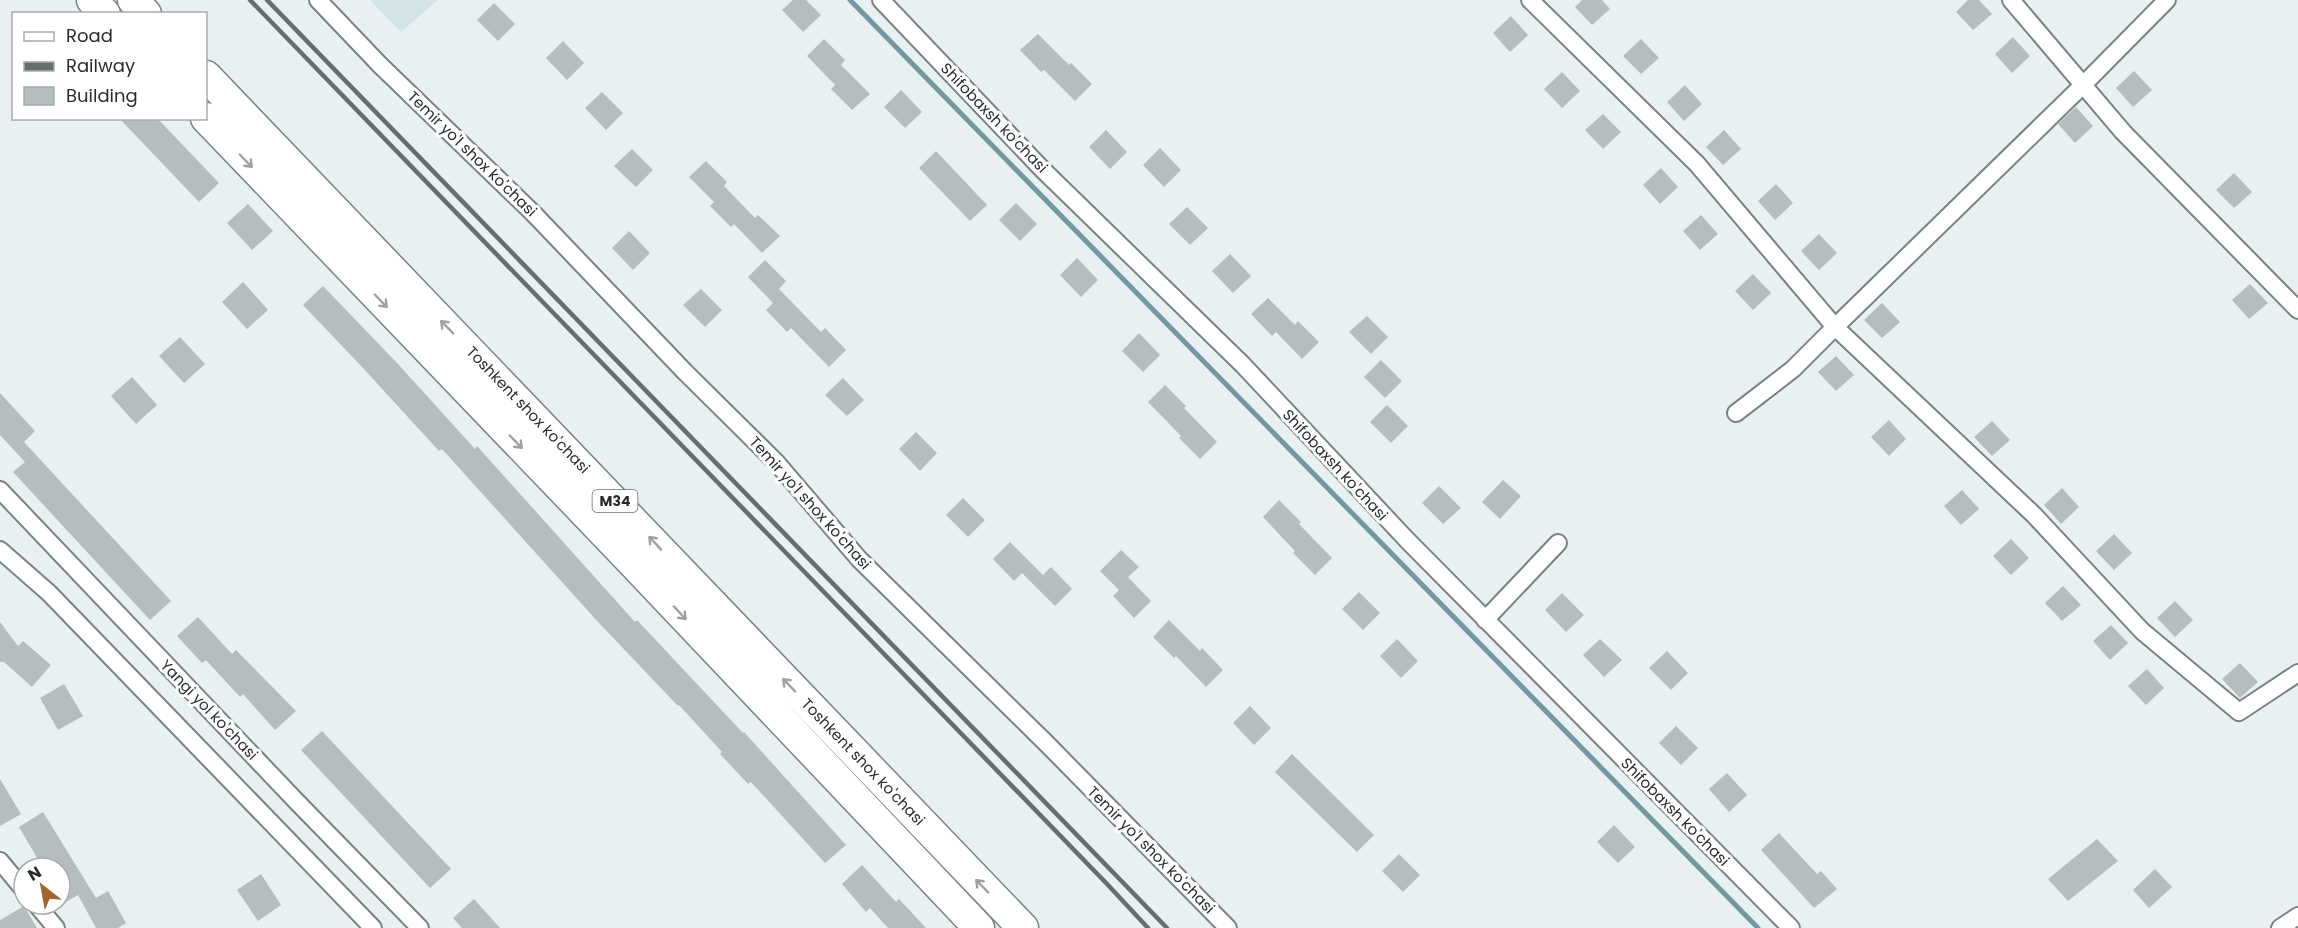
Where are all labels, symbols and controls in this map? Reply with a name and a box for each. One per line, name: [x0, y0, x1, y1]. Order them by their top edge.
legend: [12, 12, 207, 120]
text: Road: [66, 23, 113, 48]
text: Railway: [66, 53, 135, 78]
street label: Shifobaxsh ko'chasi: [936, 58, 1052, 177]
text: Building: [66, 83, 138, 108]
street label: Temir yo'l shox ko'chasi: [403, 86, 542, 221]
one-way arrow: [239, 153, 253, 168]
one-way arrow: [374, 294, 388, 309]
one-way arrow: [440, 319, 454, 334]
street label: Toshkent shox ko'chasi: [462, 341, 595, 478]
street label: Shifobaxsh ko'chasi: [1278, 404, 1393, 525]
street label: Temir yo'l shox ko'chasi: [745, 432, 876, 574]
one-way arrow: [509, 434, 524, 449]
road number: M34: [592, 490, 638, 512]
one-way arrow: [648, 536, 662, 551]
one-way arrow: [673, 605, 687, 620]
street label: Yangi yol ko'chasi: [156, 655, 263, 764]
one-way arrow: [781, 677, 796, 692]
street label: Toshkent shox ko'chasi: [797, 693, 930, 830]
street label: Shifobaxsh ko'chasi: [1616, 753, 1734, 871]
street label: Temir yo'l shox ko'chasi: [1083, 781, 1220, 918]
north arrow: [12, 856, 72, 916]
text: N: [23, 861, 46, 887]
one-way arrow: [975, 878, 990, 893]

